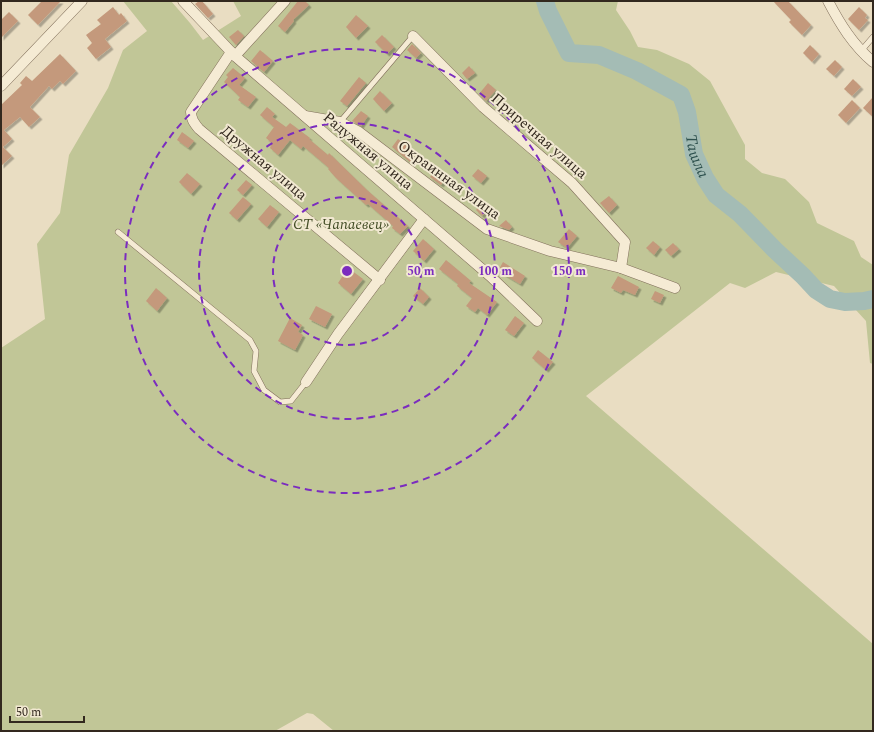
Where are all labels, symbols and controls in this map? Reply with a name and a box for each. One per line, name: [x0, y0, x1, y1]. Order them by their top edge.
street label: Приречная улица: [486, 87, 593, 185]
street label: Радужная улица: [318, 106, 419, 196]
street label: Дружная улица: [216, 120, 313, 207]
water label: Ташла: [679, 132, 715, 182]
street label: Окраинная улица: [393, 135, 506, 226]
park label: СТ «Чапаевец»: [293, 213, 390, 236]
text: 50 m: [407, 262, 435, 281]
text: 100 m: [478, 262, 512, 281]
text: 150 m: [552, 262, 586, 281]
centre of rings: [340, 264, 354, 278]
scale bar: [10, 698, 84, 724]
text: 50 m: [16, 703, 41, 722]

